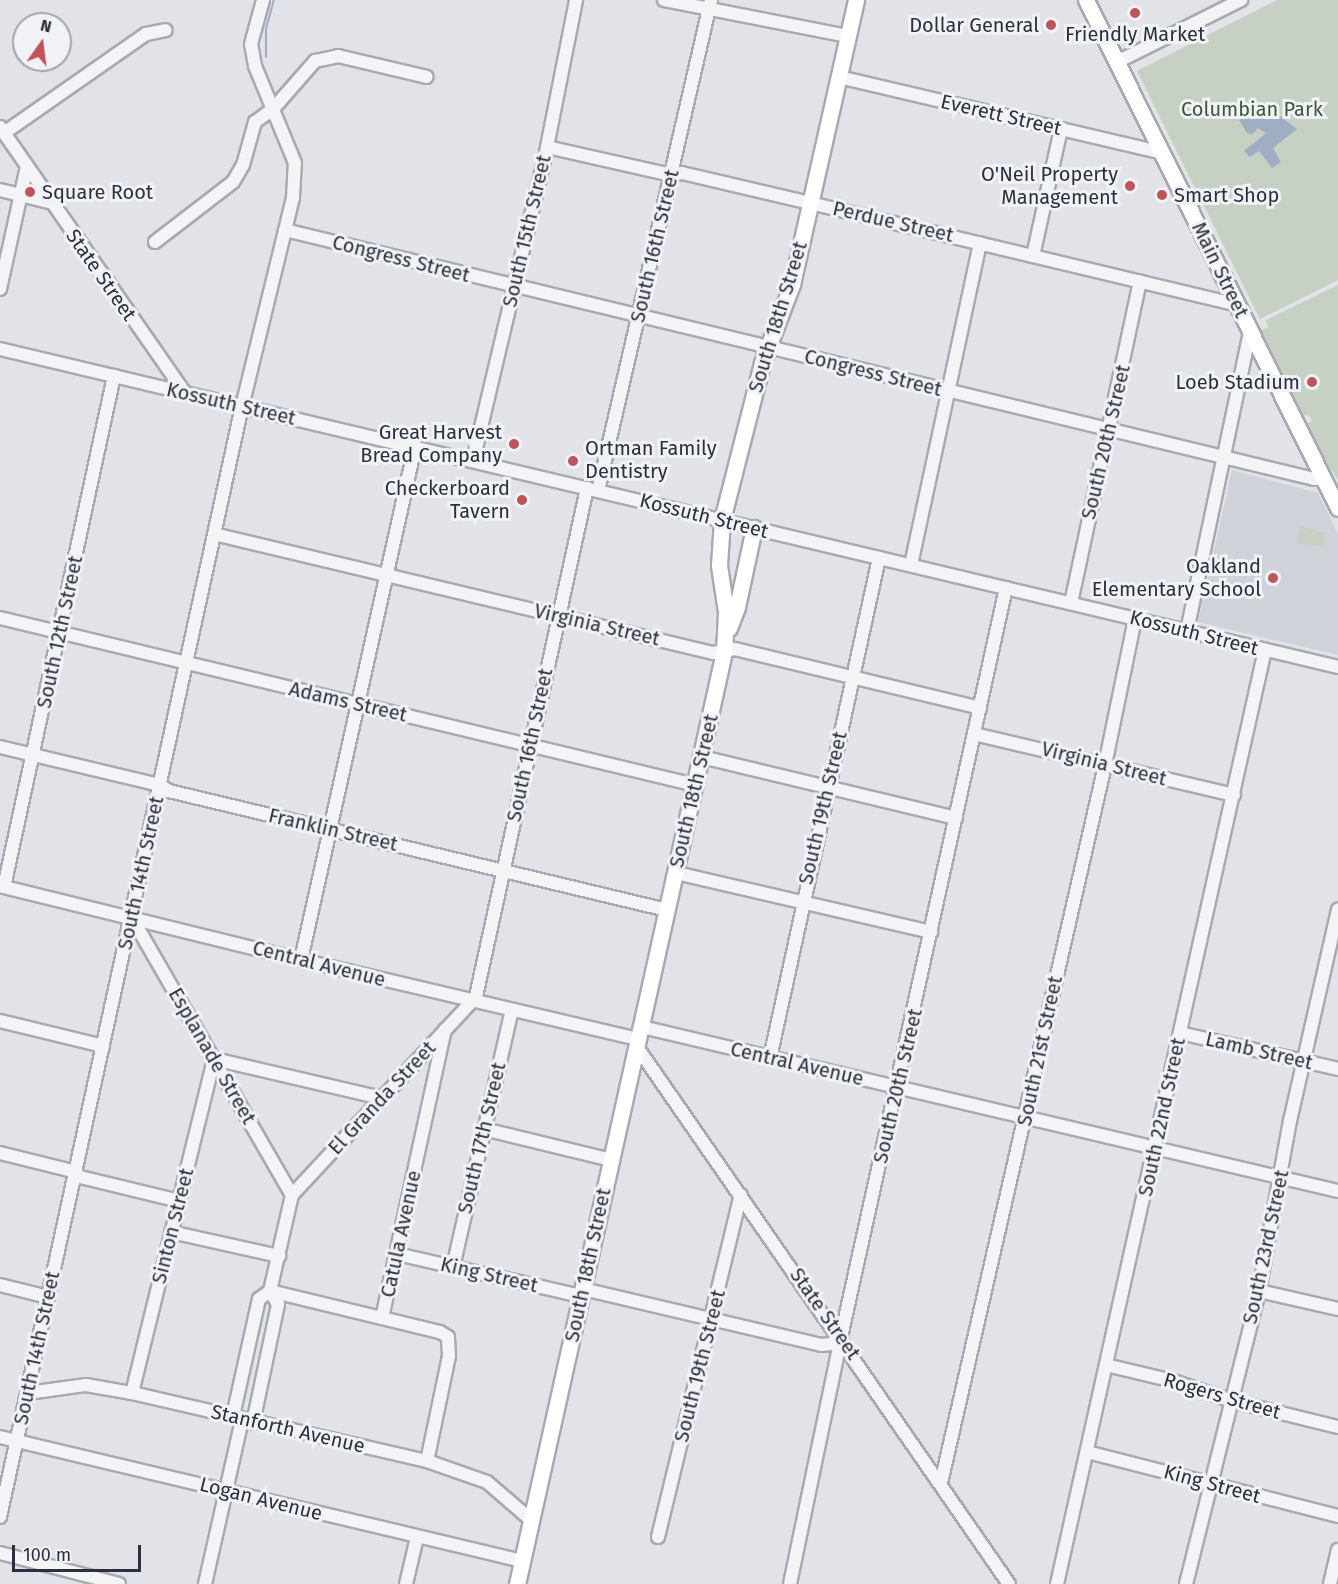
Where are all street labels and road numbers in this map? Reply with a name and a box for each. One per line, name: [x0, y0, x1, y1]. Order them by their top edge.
street label: Everett Street: [938, 89, 1064, 141]
street label: South 15th Street: [498, 153, 556, 309]
street label: South 16th Street: [626, 167, 684, 325]
street label: Perdue Street: [830, 196, 956, 248]
street label: Main Street: [1187, 218, 1253, 322]
street label: State Street: [61, 225, 141, 325]
street label: Congress Street: [330, 230, 472, 288]
street label: South 18th Street: [744, 239, 812, 395]
street label: Congress Street: [802, 344, 944, 402]
street label: South 20th Street: [1077, 362, 1135, 522]
street label: Kossuth Street: [164, 377, 298, 431]
street label: Kossuth Street: [637, 488, 771, 544]
street label: South 12th Street: [32, 553, 88, 711]
street label: Virginia Street: [532, 599, 662, 651]
street label: Kossuth Street: [1127, 605, 1261, 661]
street label: South 16th Street: [502, 666, 558, 824]
street label: Adams Street: [287, 677, 409, 727]
street label: South 18th Street: [665, 712, 723, 870]
street label: South 19th Street: [794, 729, 852, 887]
street label: Virginia Street: [1039, 737, 1169, 791]
street label: South 14th Street: [113, 794, 169, 952]
street label: Franklin Street: [266, 803, 400, 857]
street label: Central Avenue: [250, 936, 388, 992]
street label: South 21st Street: [1012, 974, 1068, 1128]
street label: Esplanade Street: [163, 984, 261, 1128]
street label: South 20th Street: [869, 1006, 927, 1166]
street label: Lamb Street: [1203, 1027, 1315, 1075]
street label: El Granda Street: [323, 1036, 441, 1160]
street label: South 22nd Street: [1133, 1036, 1191, 1198]
street label: Central Avenue: [728, 1037, 866, 1091]
street label: South 17th Street: [453, 1060, 511, 1216]
street label: Sinton Street: [147, 1166, 199, 1286]
street label: Catula Avenue: [376, 1168, 426, 1300]
street label: South 23rd Street: [1238, 1168, 1294, 1326]
street label: South 18th Street: [560, 1186, 616, 1344]
street label: King Street: [438, 1252, 540, 1298]
street label: State Street: [785, 1264, 865, 1364]
street label: South 14th Street: [9, 1269, 65, 1427]
street label: South 19th Street: [669, 1287, 731, 1445]
street label: Rogers Street: [1161, 1368, 1283, 1424]
street label: Stanforth Avenue: [209, 1400, 367, 1458]
street label: King Street: [1161, 1460, 1263, 1508]
street label: Logan Avenue: [197, 1472, 325, 1526]

